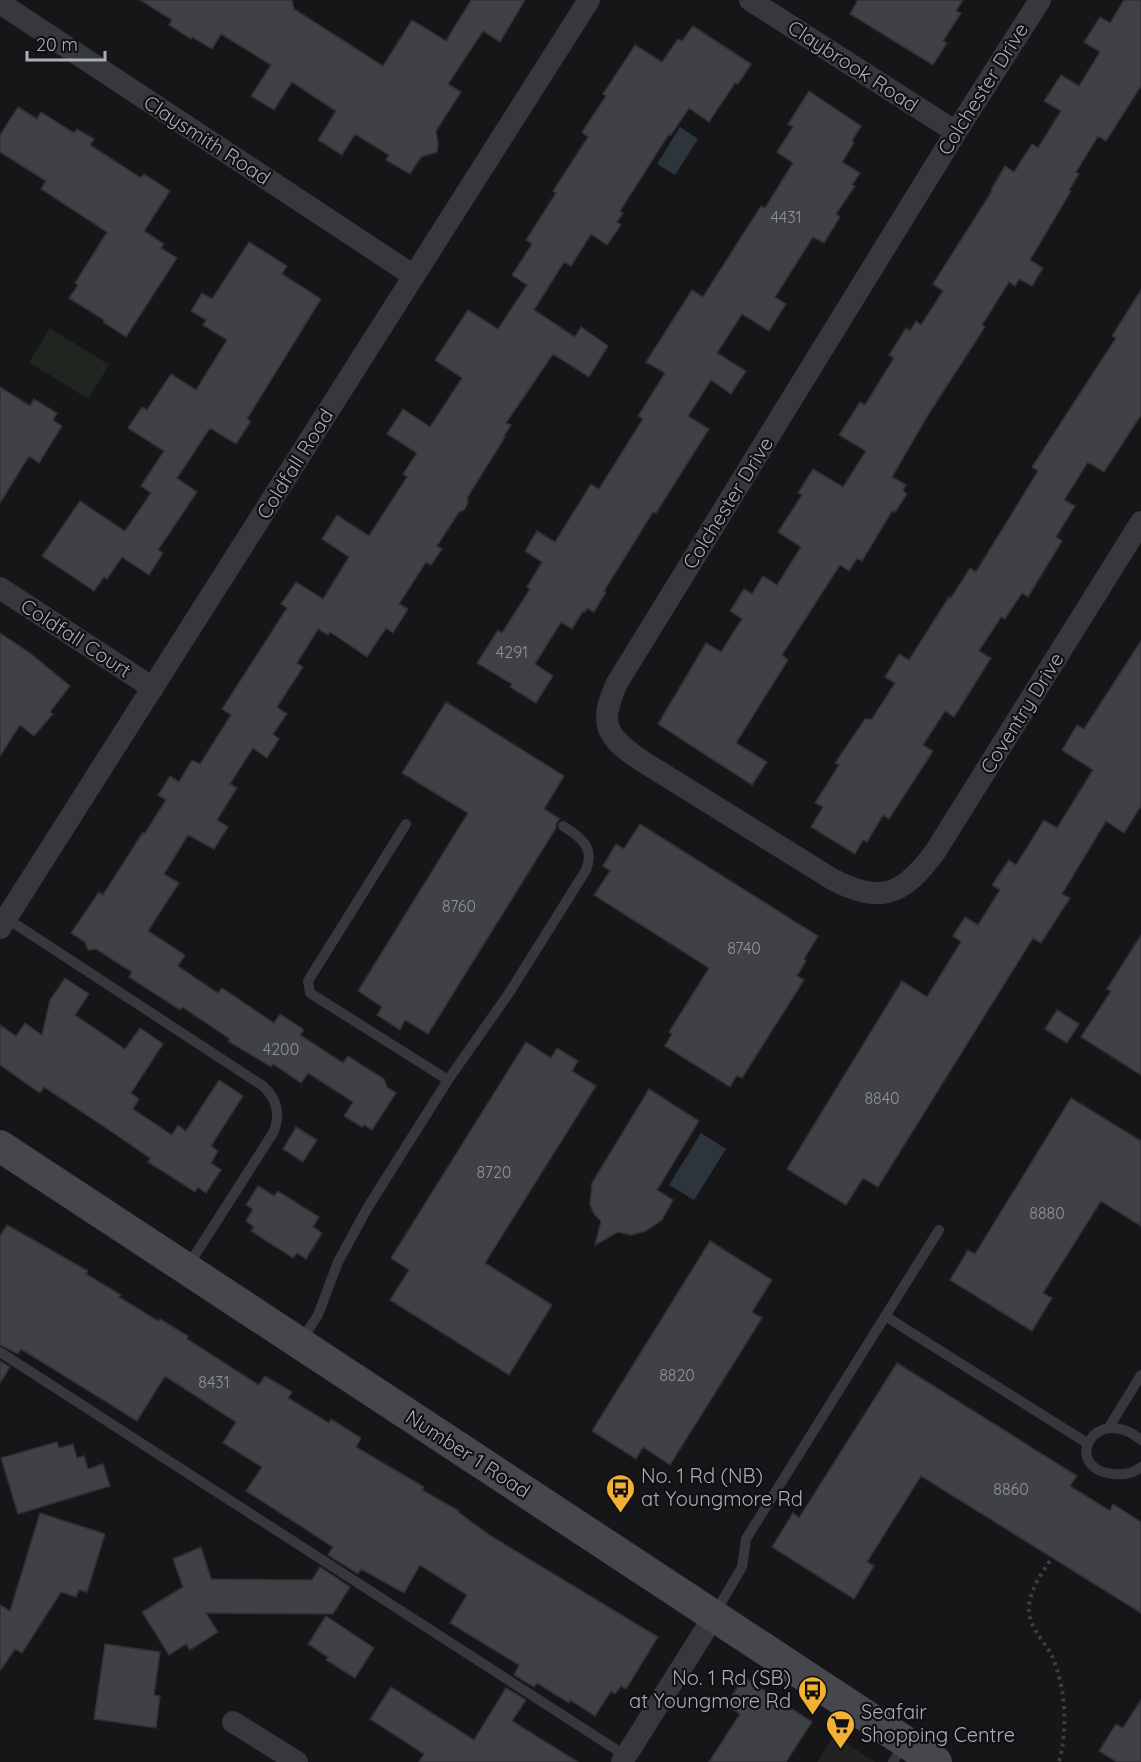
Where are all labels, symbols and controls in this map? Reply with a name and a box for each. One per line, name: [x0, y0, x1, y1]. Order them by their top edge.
street label: Claybrook Road: [783, 14, 923, 117]
street label: Colchester Drive: [932, 18, 1033, 159]
scale bar: [27, 24, 105, 62]
text: 20 m: [36, 33, 78, 56]
street label: Claysmith Road: [139, 89, 275, 190]
house number: 4431: [770, 207, 802, 227]
street label: Coldfall Road: [251, 404, 338, 523]
street label: Colchester Drive: [677, 432, 778, 573]
street label: Coldfall Court: [16, 593, 136, 683]
house number: 4291: [496, 642, 528, 662]
street label: Coventry Drive: [974, 648, 1069, 778]
house number: 8760: [442, 896, 476, 916]
house number: 8740: [727, 938, 761, 958]
house number: 4200: [263, 1039, 299, 1059]
house number: 8840: [864, 1088, 900, 1108]
house number: 8720: [477, 1162, 511, 1182]
house number: 8880: [1029, 1203, 1065, 1223]
house number: 8820: [659, 1365, 695, 1385]
house number: 8431: [198, 1372, 230, 1392]
street label: Number 1 Road: [401, 1404, 535, 1503]
place label: No. 1 Rd (NB) at Youngmore Rd: [641, 1463, 803, 1511]
bus stop icon: No. 1 Rd (NB) at Youngmore Rd: [604, 1472, 636, 1514]
house number: 8860: [993, 1479, 1029, 1499]
place label: No. 1 Rd (SB) at Youngmore Rd: [629, 1665, 791, 1713]
bus stop icon: No. 1 Rd (SB) at Youngmore Rd: [796, 1674, 828, 1716]
place label: Seafair Shopping Centre: [861, 1699, 1015, 1747]
supermarket icon: Seafair Shopping Centre: [824, 1708, 856, 1750]

